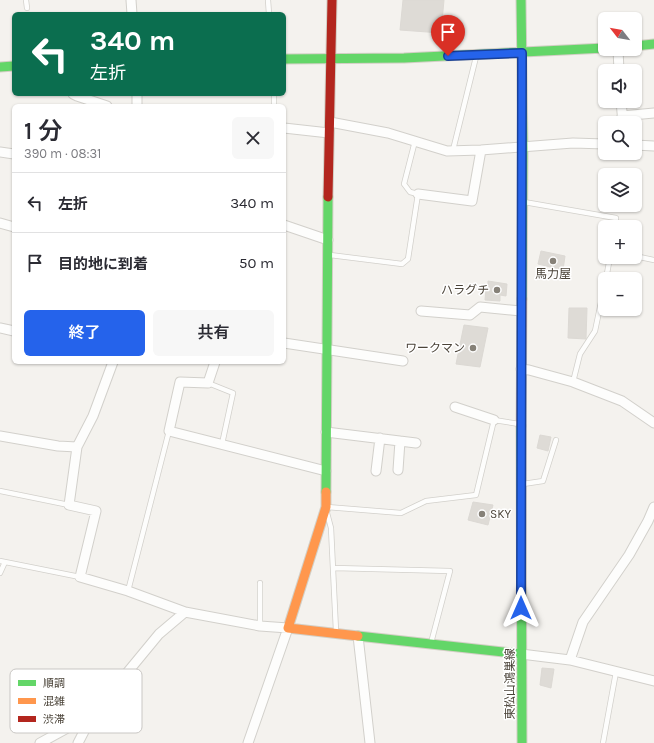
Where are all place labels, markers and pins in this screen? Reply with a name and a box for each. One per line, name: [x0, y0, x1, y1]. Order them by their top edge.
pin: [431, 15, 465, 56]
marker: 馬力屋: [548, 256, 558, 266]
place label: 馬力屋: [535, 267, 571, 281]
place label: ハラグチ: [441, 283, 489, 297]
marker: ハラグチ: [492, 285, 502, 295]
place label: ワークマン: [405, 341, 465, 355]
marker: ワークマン: [468, 343, 478, 353]
place label: SKY: [490, 507, 512, 521]
marker: SKY: [477, 509, 487, 519]

